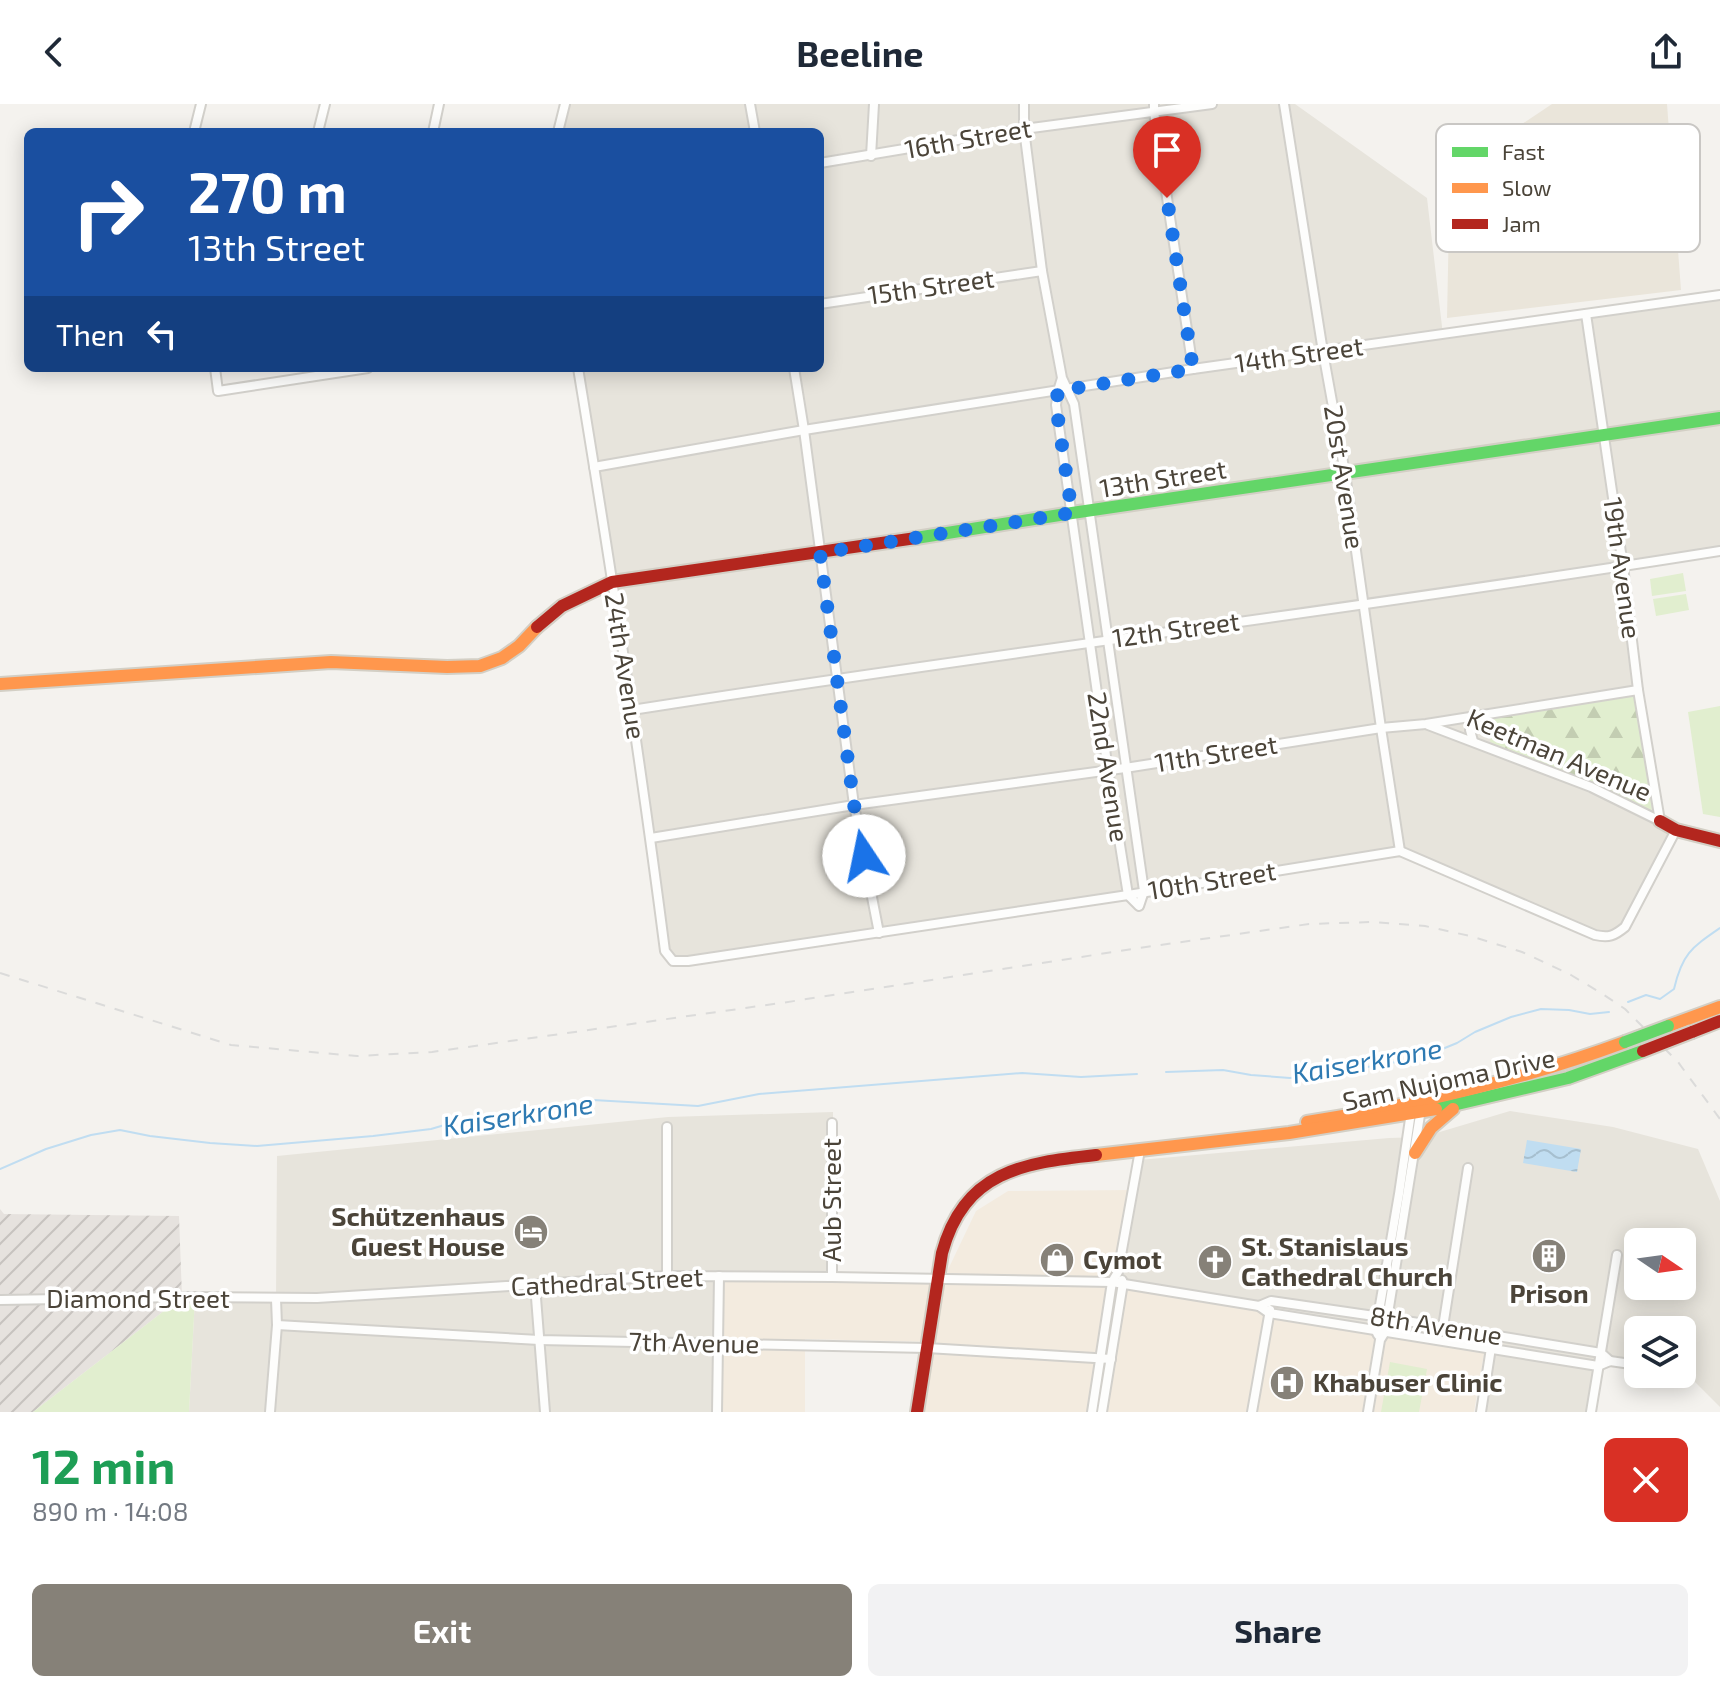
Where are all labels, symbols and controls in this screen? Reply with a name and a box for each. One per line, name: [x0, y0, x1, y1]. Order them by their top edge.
icon: back: [32, 30, 76, 74]
icon: share: [1644, 30, 1688, 74]
text: Beeline: [796, 31, 924, 74]
street label: 16th Street: [902, 111, 1034, 164]
pin: [1133, 116, 1201, 198]
legend: [1436, 124, 1700, 252]
icon: arrive: [1145, 128, 1189, 172]
text: Fast: [1502, 138, 1545, 164]
text: 270 m: [188, 157, 347, 224]
icon: right: [56, 160, 160, 264]
text: Slow: [1502, 174, 1551, 200]
text: Jam: [1502, 210, 1541, 236]
text: 13th Street: [188, 225, 365, 268]
street label: 15th Street: [866, 261, 996, 310]
icon: left: [140, 312, 184, 356]
text: Then: [56, 316, 124, 352]
street label: 14th Street: [1233, 329, 1365, 378]
street label: 20st Avenue: [1319, 402, 1372, 551]
street label: 13th Street: [1097, 452, 1228, 503]
street label: 19th Avenue: [1598, 495, 1649, 641]
street label: 24th Avenue: [600, 590, 653, 741]
street label: 12th Street: [1110, 604, 1241, 653]
street label: 22nd Avenue: [1082, 690, 1137, 844]
street label: Keetman Avenue: [1463, 701, 1656, 806]
street label: 11th Street: [1152, 728, 1279, 778]
position arrow: [822, 814, 906, 898]
street label: 10th Street: [1146, 854, 1278, 905]
water label: Kaiserkrone: [1289, 1030, 1445, 1090]
street label: Sam Nujoma Drive: [1340, 1041, 1558, 1116]
water label: Kaiserkrone: [440, 1085, 596, 1143]
street label: Aub Street: [815, 1138, 846, 1262]
place label: Schützenhaus Guest House: [331, 1200, 505, 1261]
hotel icon: Schützenhaus Guest House: [512, 1213, 550, 1251]
north arrow: [1624, 1228, 1696, 1300]
map controls: [1624, 1228, 1696, 1388]
place label: St. Stanislaus Cathedral Church: [1241, 1230, 1453, 1291]
building icon: Prison: [1530, 1237, 1568, 1275]
shop icon: Cymot: [1038, 1241, 1076, 1279]
place label: Cymot: [1083, 1243, 1162, 1275]
church icon: St. Stanislaus Cathedral Church: [1196, 1243, 1234, 1281]
street label: Cathedral Street: [510, 1260, 704, 1301]
place label: Prison: [1509, 1277, 1589, 1308]
street label: Diamond Street: [46, 1282, 230, 1313]
street label: 8th Avenue: [1368, 1299, 1504, 1350]
button: layers: [1624, 1316, 1696, 1388]
street label: 7th Avenue: [628, 1325, 760, 1358]
hospital icon: Khabuser Clinic: [1268, 1364, 1306, 1402]
place label: Khabuser Clinic: [1313, 1366, 1503, 1397]
text: 12 min: [32, 1436, 175, 1494]
button: close: [1604, 1438, 1688, 1522]
text: 890 m · 14:08: [32, 1495, 189, 1526]
button: Exit: [32, 1584, 852, 1676]
button: Share: [868, 1584, 1688, 1676]

